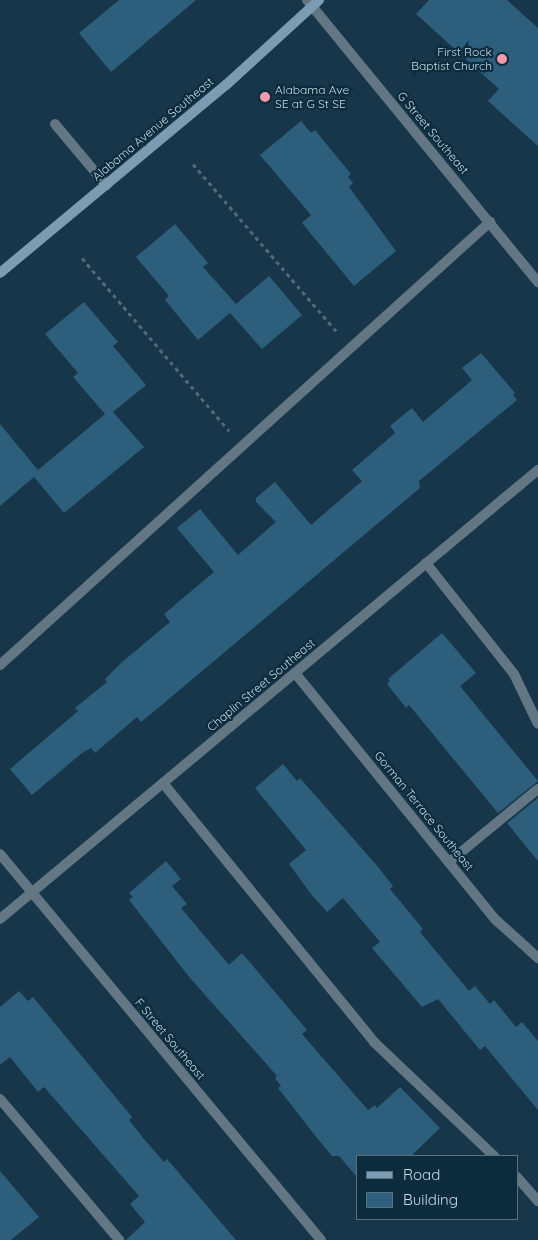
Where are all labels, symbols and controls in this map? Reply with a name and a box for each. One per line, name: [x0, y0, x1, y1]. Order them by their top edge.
place label: First Rock Baptist Church: [411, 45, 492, 73]
marker: First Rock Baptist Church: [496, 53, 508, 65]
street label: Alabama Avenue Southeast: [90, 74, 216, 184]
place label: Alabama Ave SE at G St SE: [275, 83, 349, 111]
street label: G Street Southeast: [394, 89, 472, 177]
marker: Alabama Ave SE at G St SE: [259, 91, 271, 103]
street label: Chaplin Street Southeast: [204, 636, 318, 734]
street label: Gorman Terrace Southeast: [371, 748, 477, 874]
street label: F Street Southeast: [132, 995, 208, 1083]
legend: [356, 1155, 518, 1220]
text: Road: [403, 1165, 440, 1184]
text: Building: [403, 1190, 458, 1209]

